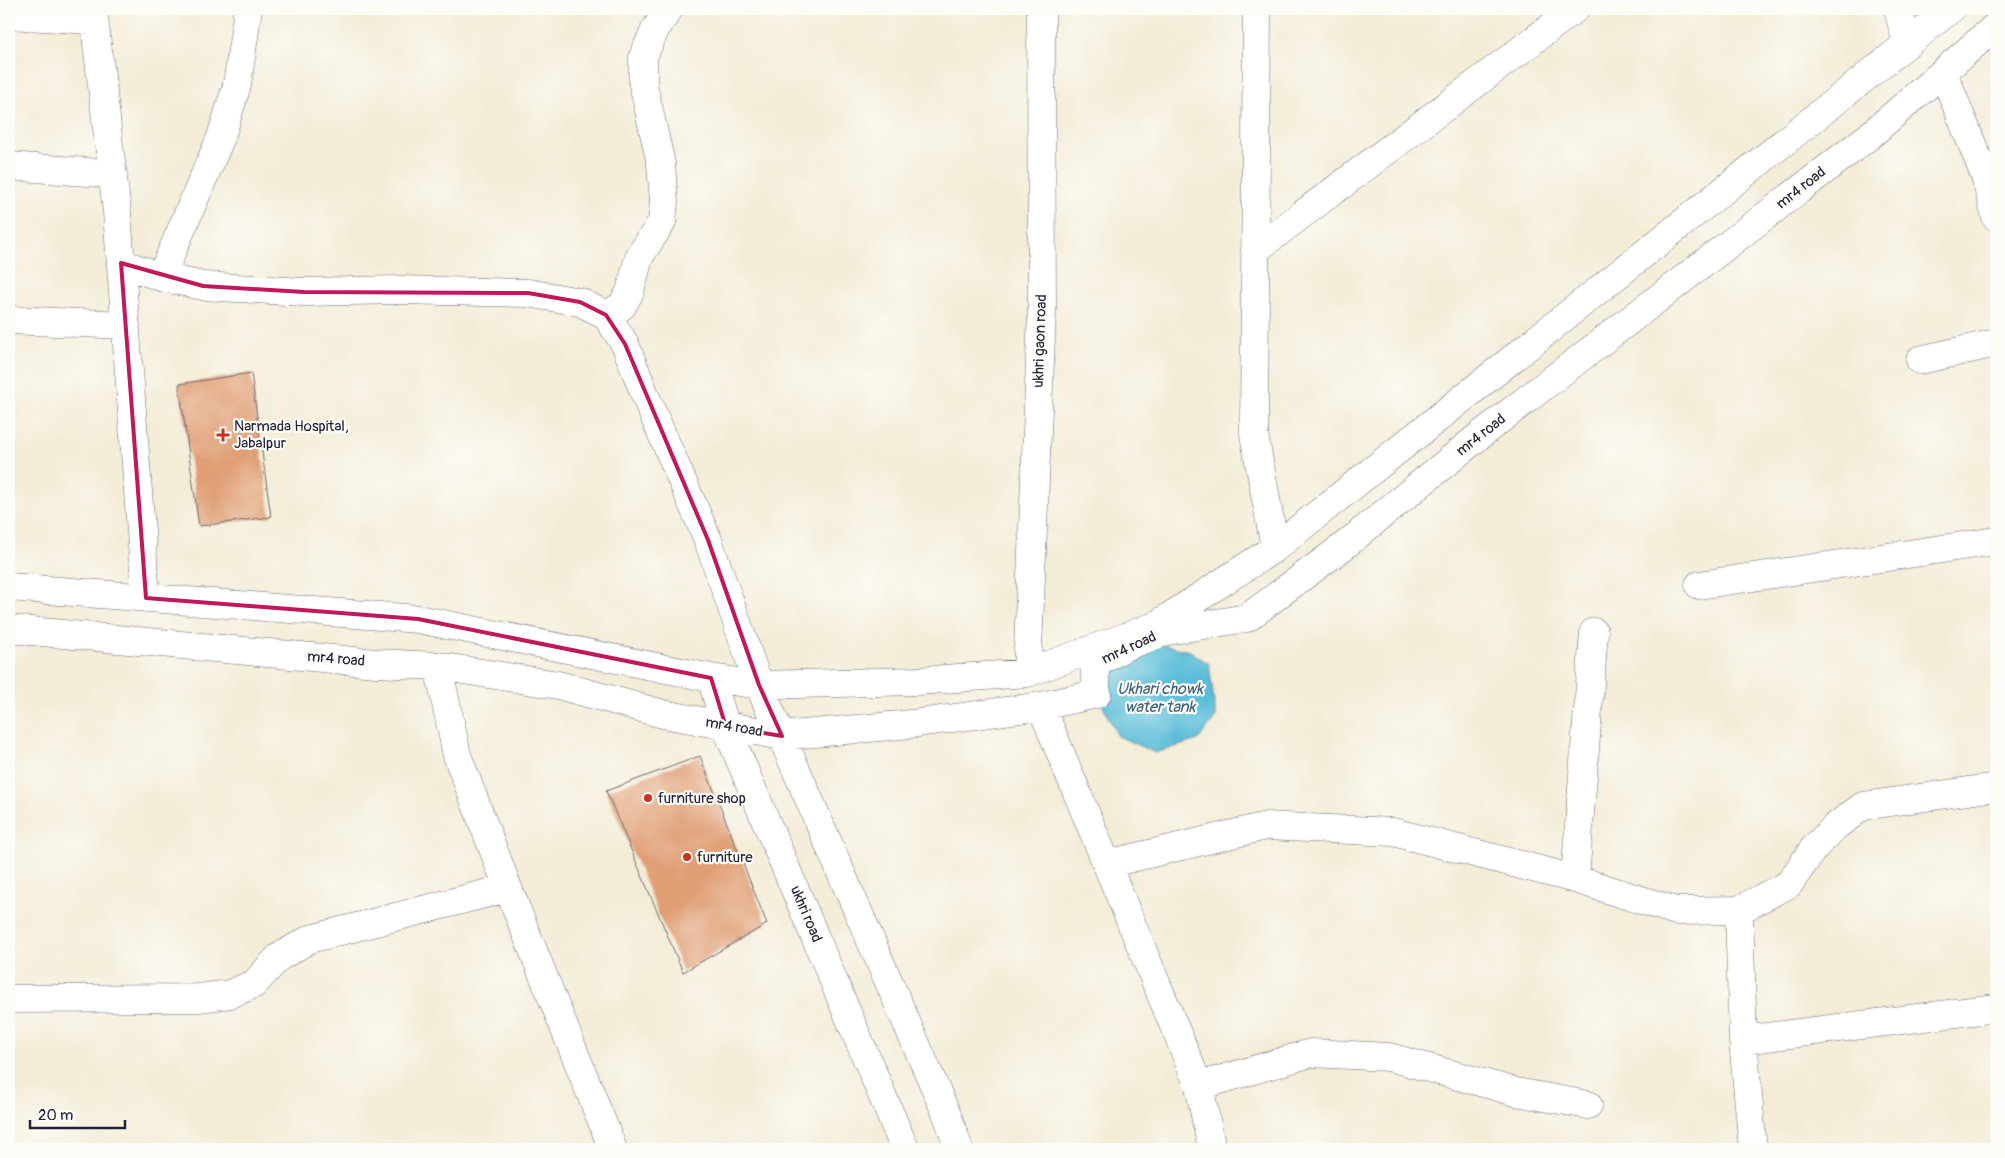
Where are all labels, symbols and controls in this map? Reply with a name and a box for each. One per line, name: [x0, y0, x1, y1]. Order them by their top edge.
street label: mr4 road: [1772, 163, 1830, 213]
street label: ukhri gaon road: [1029, 294, 1051, 388]
street label: mr4 road: [1452, 410, 1510, 460]
place label: Narmada Hospital, Jabalpur: [234, 417, 349, 453]
marker: Narmada Hospital, Jabalpur: [216, 428, 230, 442]
street label: mr4 road: [1099, 627, 1159, 669]
street label: mr4 road: [306, 647, 366, 671]
water label: Ukhari chowk water tank: [1117, 679, 1204, 717]
street label: mr4 road: [704, 713, 764, 741]
place label: furniture shop: [658, 789, 746, 808]
marker: furniture shop: [642, 792, 654, 804]
place label: furniture: [697, 848, 753, 867]
marker: furniture: [681, 851, 693, 863]
street label: ukhri road: [786, 883, 826, 945]
scale bar: [30, 1098, 125, 1130]
text: 20 m: [38, 1106, 73, 1125]

